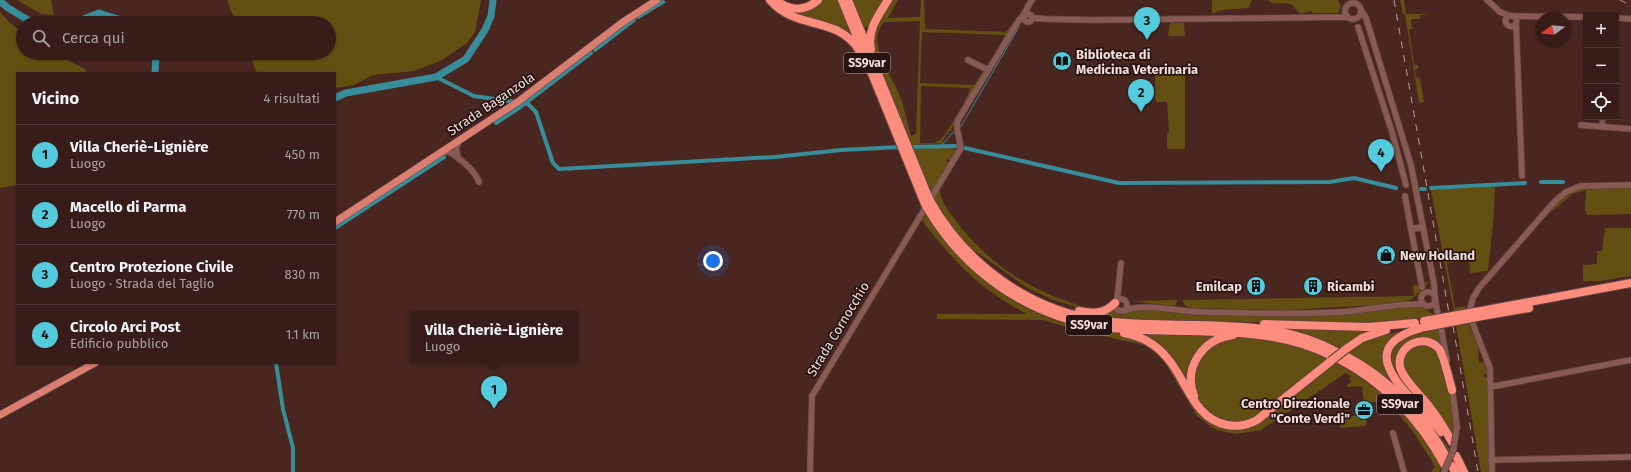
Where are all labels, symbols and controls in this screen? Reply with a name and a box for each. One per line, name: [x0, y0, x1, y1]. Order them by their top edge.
pin: 3: [1134, 7, 1160, 40]
north arrow: [1535, 12, 1571, 48]
map controls: [1583, 12, 1619, 120]
button: +: [1583, 12, 1619, 48]
search box: [16, 16, 336, 60]
icon: search: [30, 27, 52, 49]
text: Cerca qui: [62, 29, 125, 47]
place label: Biblioteca di Medicina Veterinaria: [1076, 47, 1198, 77]
button: −: [1583, 48, 1619, 84]
library icon: Biblioteca di Medicina Veterinaria: [1051, 50, 1073, 72]
road number: SS9var: [844, 53, 890, 73]
street label: Strada Baganzola: [445, 69, 537, 139]
pin: 2: [1128, 79, 1154, 112]
button: locate: [1583, 84, 1619, 120]
text: Vicino: [32, 88, 79, 109]
text: 4 risultati: [263, 91, 320, 106]
text: Villa Cheriè-Lignière: [70, 138, 209, 156]
pin: 4: [1368, 139, 1394, 172]
text: 1: [42, 147, 48, 162]
text: 450 m: [285, 147, 320, 162]
text: Luogo: [70, 156, 106, 171]
text: Macello di Parma: [70, 198, 186, 216]
text: 2: [42, 207, 48, 222]
text: 770 m: [287, 207, 320, 222]
text: Luogo: [70, 216, 106, 231]
shop icon: New Holland: [1375, 244, 1397, 266]
place label: New Holland: [1400, 248, 1475, 263]
your location: [703, 251, 723, 271]
text: Centro Protezione Civile: [70, 258, 233, 276]
text: 3: [42, 267, 48, 282]
text: 830 m: [285, 267, 320, 282]
building icon: Emilcap: [1245, 275, 1267, 297]
building icon: Ricambi: [1302, 275, 1324, 297]
text: Luogo · Strada del Taglio: [70, 276, 214, 291]
street label: Strada Cornocchio: [804, 279, 872, 379]
place label: Emilcap: [1196, 279, 1242, 294]
place label: Ricambi: [1327, 279, 1375, 294]
popup: [410, 311, 578, 363]
road number: SS9var: [1066, 315, 1112, 335]
text: Circolo Arci Post: [70, 318, 181, 336]
text: Villa Cheriè-Lignière: [425, 321, 563, 339]
text: 4: [41, 327, 49, 342]
text: 1.1 km: [286, 327, 320, 342]
text: Edificio pubblico: [70, 336, 168, 351]
text: Luogo: [425, 339, 460, 354]
pin: 1: [481, 376, 507, 409]
road number: SS9var: [1377, 394, 1423, 414]
place label: Centro Direzionale "Conte Verdi": [1241, 396, 1350, 426]
office icon: Centro Direzionale "Conte Verdi": [1353, 399, 1375, 421]

